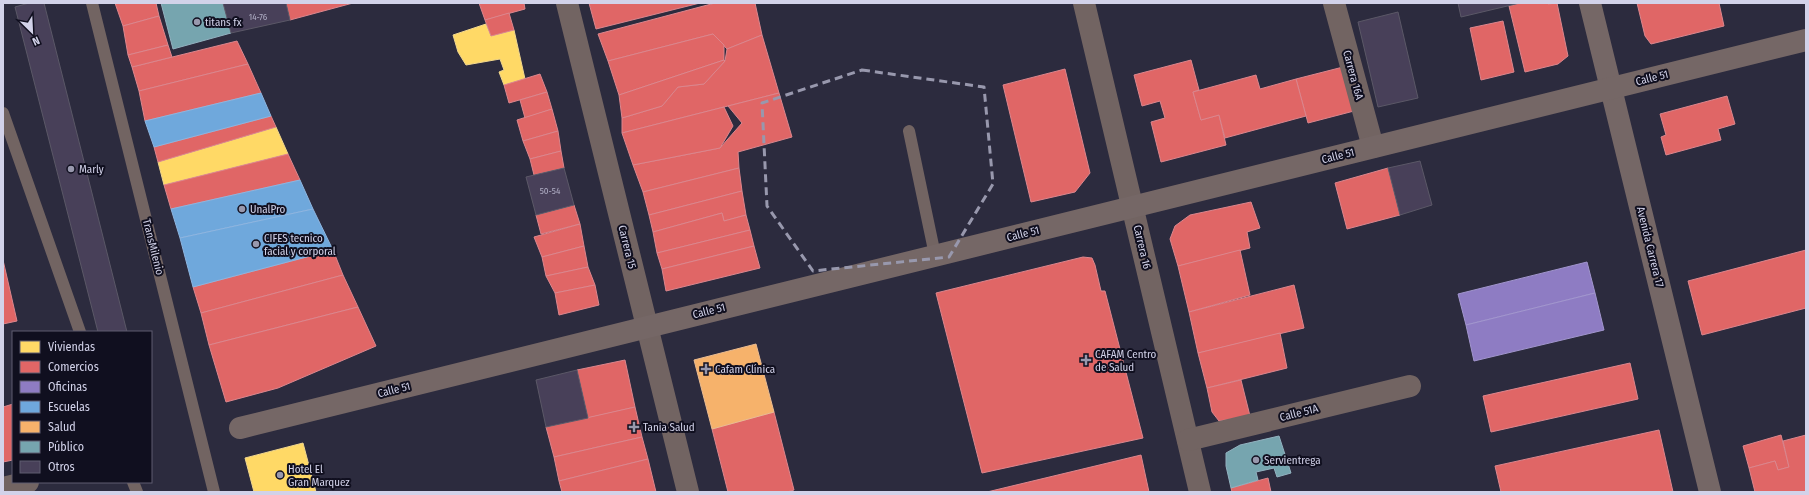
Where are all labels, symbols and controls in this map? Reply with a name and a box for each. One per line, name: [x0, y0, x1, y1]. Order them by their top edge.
north arrow: [12, 12, 52, 52]
house number: 14-76: [249, 12, 268, 22]
place label: titans fx: [205, 16, 242, 29]
marker: titans fx: [192, 17, 202, 27]
text: N: [30, 33, 42, 48]
street label: Carrera 16A: [1340, 49, 1366, 101]
street label: Calle 51: [1634, 68, 1670, 88]
street label: Calle 51: [1320, 146, 1356, 166]
place label: Marly: [79, 163, 104, 176]
marker: Marly: [66, 164, 76, 174]
house number: 50-54: [540, 186, 561, 196]
place label: UnalPro: [250, 203, 286, 216]
marker: UnalPro: [237, 204, 247, 214]
street label: Avenida Carrera 17: [1634, 205, 1666, 289]
street label: TransMilenio: [140, 218, 166, 277]
street label: Carrera 15: [615, 224, 639, 270]
street label: Calle 51: [1005, 224, 1041, 244]
street label: Carrera 16: [1131, 224, 1154, 271]
place label: CIFES tecnico facial y corporal: [264, 232, 336, 258]
marker: CIFES tecnico facial y corporal: [251, 239, 261, 249]
street label: Calle 51: [691, 301, 727, 321]
legend: [12, 331, 152, 483]
text: Viviendas: [48, 340, 95, 354]
place label: CAFAM Centro de Salud: [1095, 348, 1157, 374]
marker: CAFAM Centro de Salud: [1080, 354, 1092, 366]
text: Comercios: [48, 360, 99, 374]
marker: Cafam Clínica: [700, 363, 712, 375]
place label: Cafam Clínica: [715, 363, 775, 376]
text: Oficinas: [48, 380, 87, 394]
street label: Calle 51: [376, 380, 412, 400]
text: Escuelas: [48, 400, 90, 414]
street label: Calle 51A: [1278, 402, 1320, 424]
text: Salud: [48, 420, 76, 434]
marker: Tania Salud: [628, 421, 640, 433]
place label: Tania Salud: [643, 421, 695, 434]
text: Público: [48, 440, 84, 454]
place label: Servientrega: [1264, 454, 1321, 467]
marker: Servientrega: [1251, 455, 1261, 465]
text: Otros: [48, 460, 75, 474]
place label: Hotel El Gran Marquez: [288, 463, 350, 489]
marker: Hotel El Gran Marquez: [275, 470, 285, 480]

